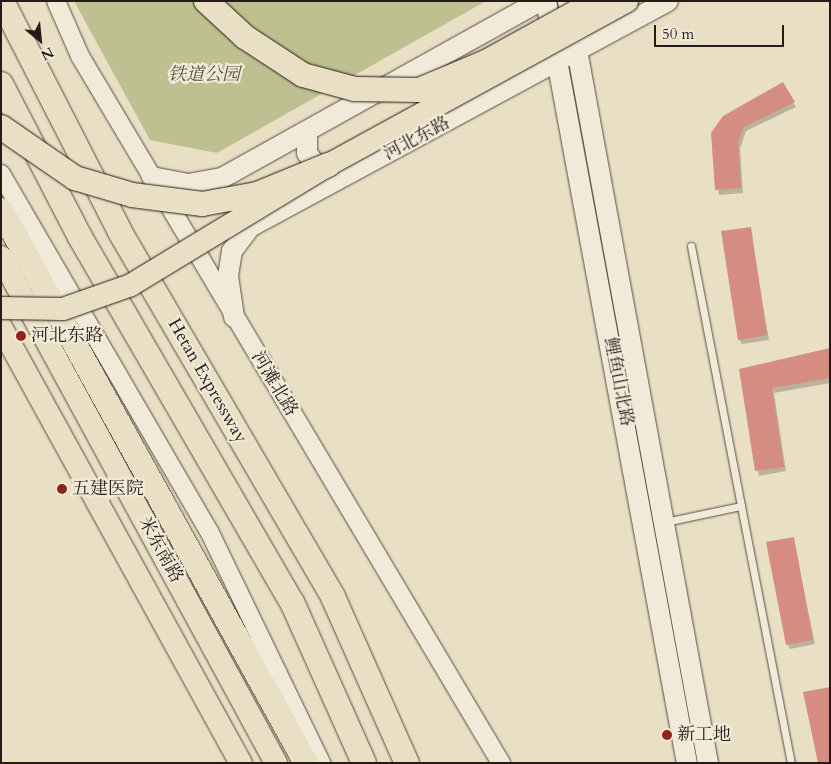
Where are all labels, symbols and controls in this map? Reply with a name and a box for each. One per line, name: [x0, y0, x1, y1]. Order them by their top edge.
north arrow: [15, 15, 65, 65]
scale bar: [656, 15, 786, 47]
text: 50 m: [662, 24, 694, 44]
text: N: [37, 42, 57, 65]
park label: 铁道公园: [168, 64, 240, 86]
street label: 河北东路: [380, 113, 454, 165]
street label: Hetan Expressway: [163, 315, 251, 447]
place label: 河北东路: [31, 325, 103, 347]
marker: 河北东路: [15, 330, 27, 342]
street label: 鲤鱼山北路: [599, 336, 637, 428]
street label: 河滩北路: [246, 348, 302, 420]
place label: 五建医院: [72, 478, 144, 500]
marker: 五建医院: [56, 483, 68, 495]
street label: 米东南路: [133, 513, 187, 587]
place label: 新工地: [677, 724, 731, 746]
marker: 新工地: [661, 729, 673, 741]

